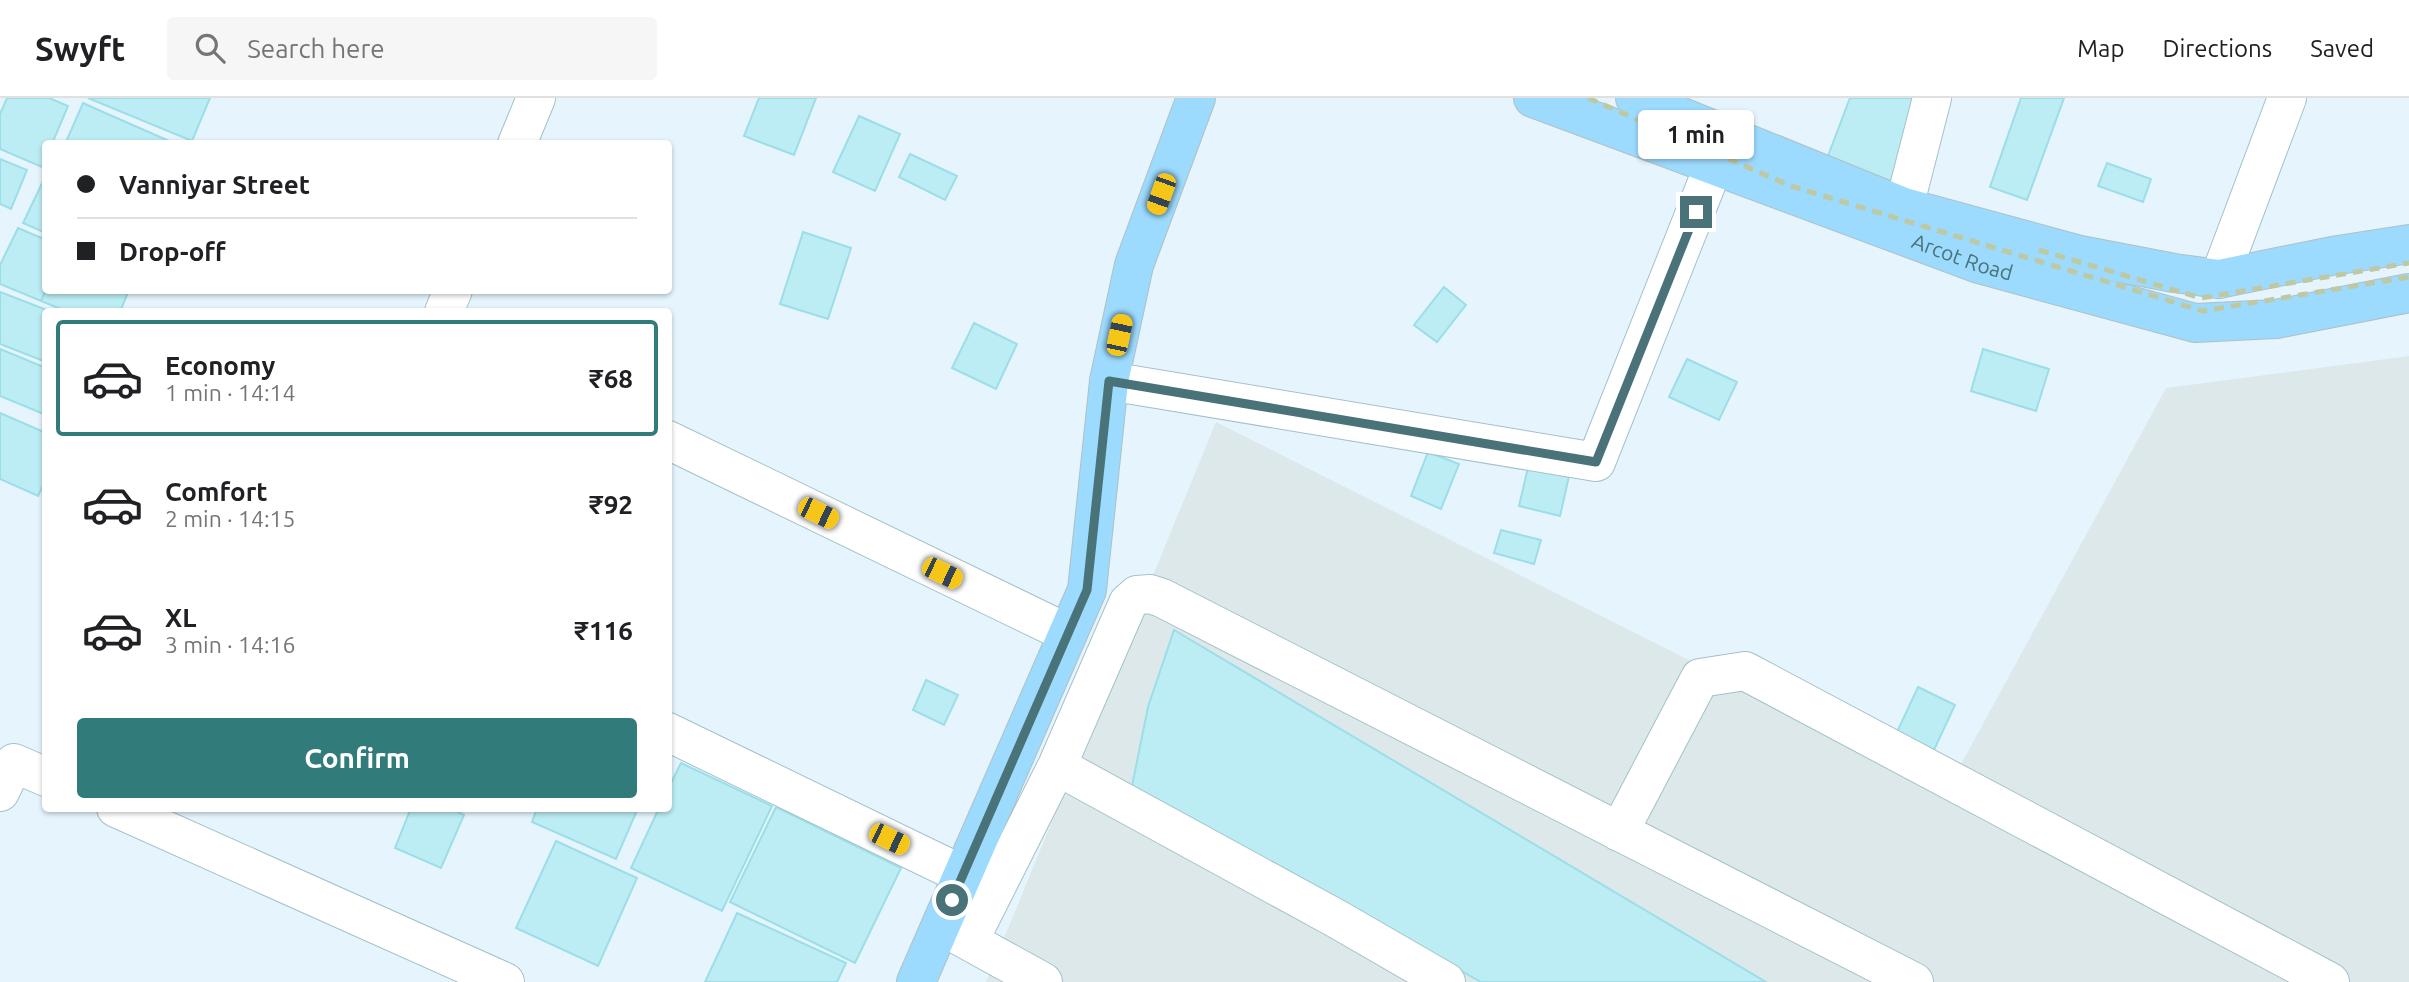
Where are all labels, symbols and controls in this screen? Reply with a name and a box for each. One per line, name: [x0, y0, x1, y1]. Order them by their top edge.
search box: [167, 17, 657, 80]
icon: search: [191, 29, 229, 67]
text: Swyft: [35, 30, 125, 67]
text: Search here: [247, 34, 385, 63]
text: Map: [2077, 35, 2124, 62]
text: Directions: [2162, 35, 2272, 62]
text: Saved: [2310, 35, 2374, 62]
callout: 1 min: [1638, 110, 1754, 159]
text: 1 min: [1667, 122, 1725, 147]
text: Vanniyar Street: [119, 170, 310, 199]
car: [1144, 171, 1179, 217]
route end: [1680, 196, 1712, 228]
street label: Arcot Road: [1909, 228, 2016, 285]
text: Drop-off: [119, 237, 226, 266]
car: [1105, 312, 1134, 358]
icon: car: [81, 347, 144, 410]
text: Economy: [165, 351, 275, 380]
text: ₹68: [589, 364, 633, 393]
text: 1 min · 14:14: [165, 380, 296, 405]
icon: car: [81, 473, 144, 536]
text: Comfort: [165, 477, 268, 506]
text: ₹92: [589, 490, 633, 519]
car: [795, 494, 842, 532]
text: 2 min · 14:15: [165, 506, 296, 531]
car: [919, 554, 966, 592]
icon: car: [81, 599, 144, 662]
text: XL: [165, 603, 196, 632]
text: ₹116: [574, 616, 633, 645]
text: 3 min · 14:16: [165, 632, 296, 657]
button: Confirm: [77, 718, 637, 798]
car: [866, 820, 913, 858]
route start: [936, 884, 968, 916]

